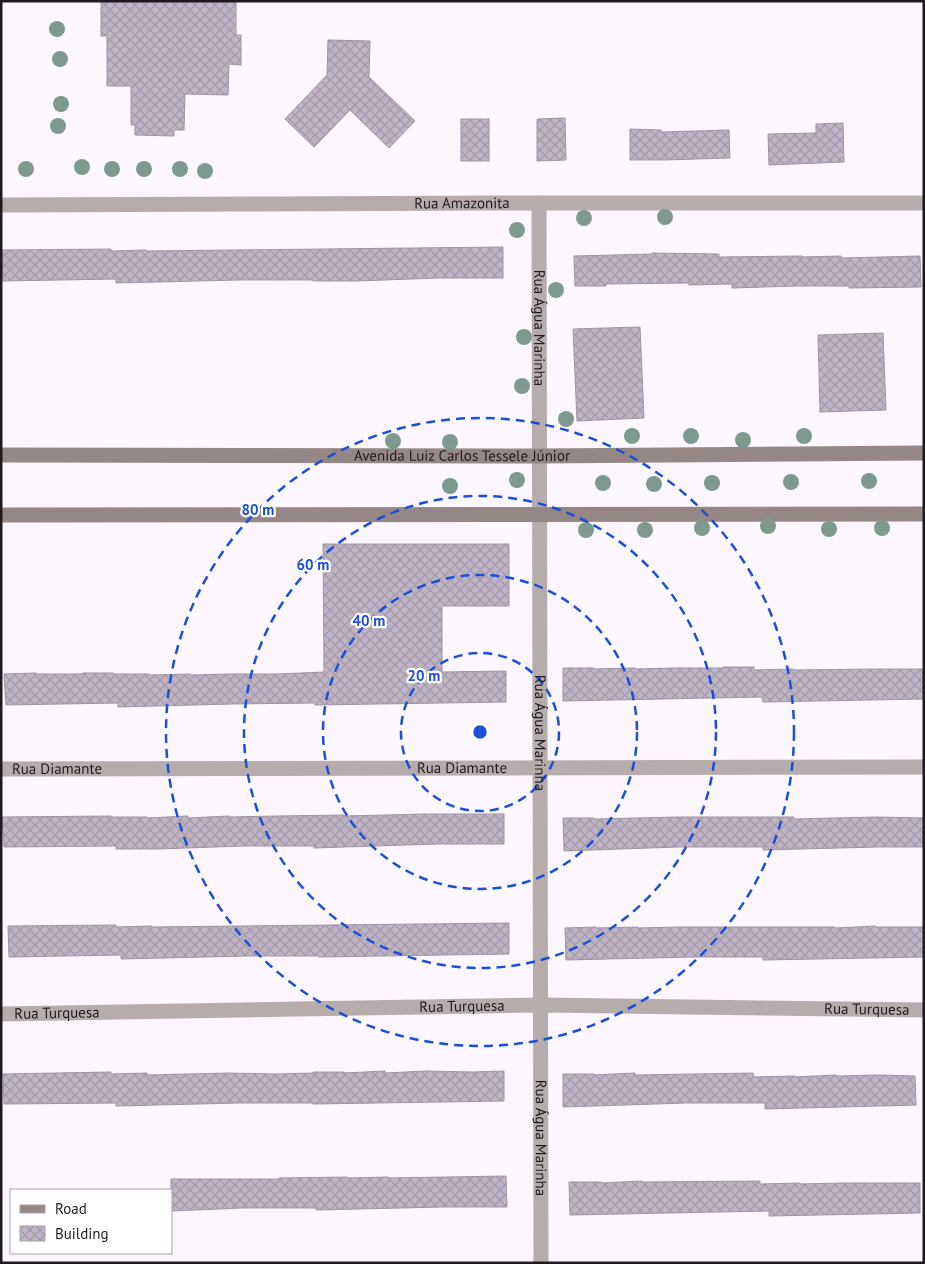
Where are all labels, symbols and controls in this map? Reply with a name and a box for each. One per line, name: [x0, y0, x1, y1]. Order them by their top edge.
street label: Rua Amazonita: [414, 193, 510, 212]
street label: Rua Água Marinha: [530, 270, 549, 386]
street label: Avenida Luiz Carlos Tessele Júnior: [354, 446, 570, 465]
text: 80 m: [242, 500, 274, 519]
text: 60 m: [297, 555, 329, 574]
text: 40 m: [353, 611, 385, 630]
text: 20 m: [408, 666, 440, 685]
street label: Rua Água Marinha: [531, 675, 550, 791]
centre of rings: [471, 723, 489, 741]
street label: Rua Diamante: [417, 758, 507, 777]
street label: Rua Diamante: [12, 759, 102, 778]
street label: Rua Turquesa: [419, 996, 505, 1016]
street label: Rua Turquesa: [824, 999, 910, 1019]
street label: Rua Turquesa: [14, 1002, 100, 1023]
street label: Rua Água Marinha: [532, 1080, 551, 1196]
legend: [10, 1189, 172, 1254]
text: Road: [55, 1199, 87, 1218]
text: Building: [55, 1224, 109, 1243]

